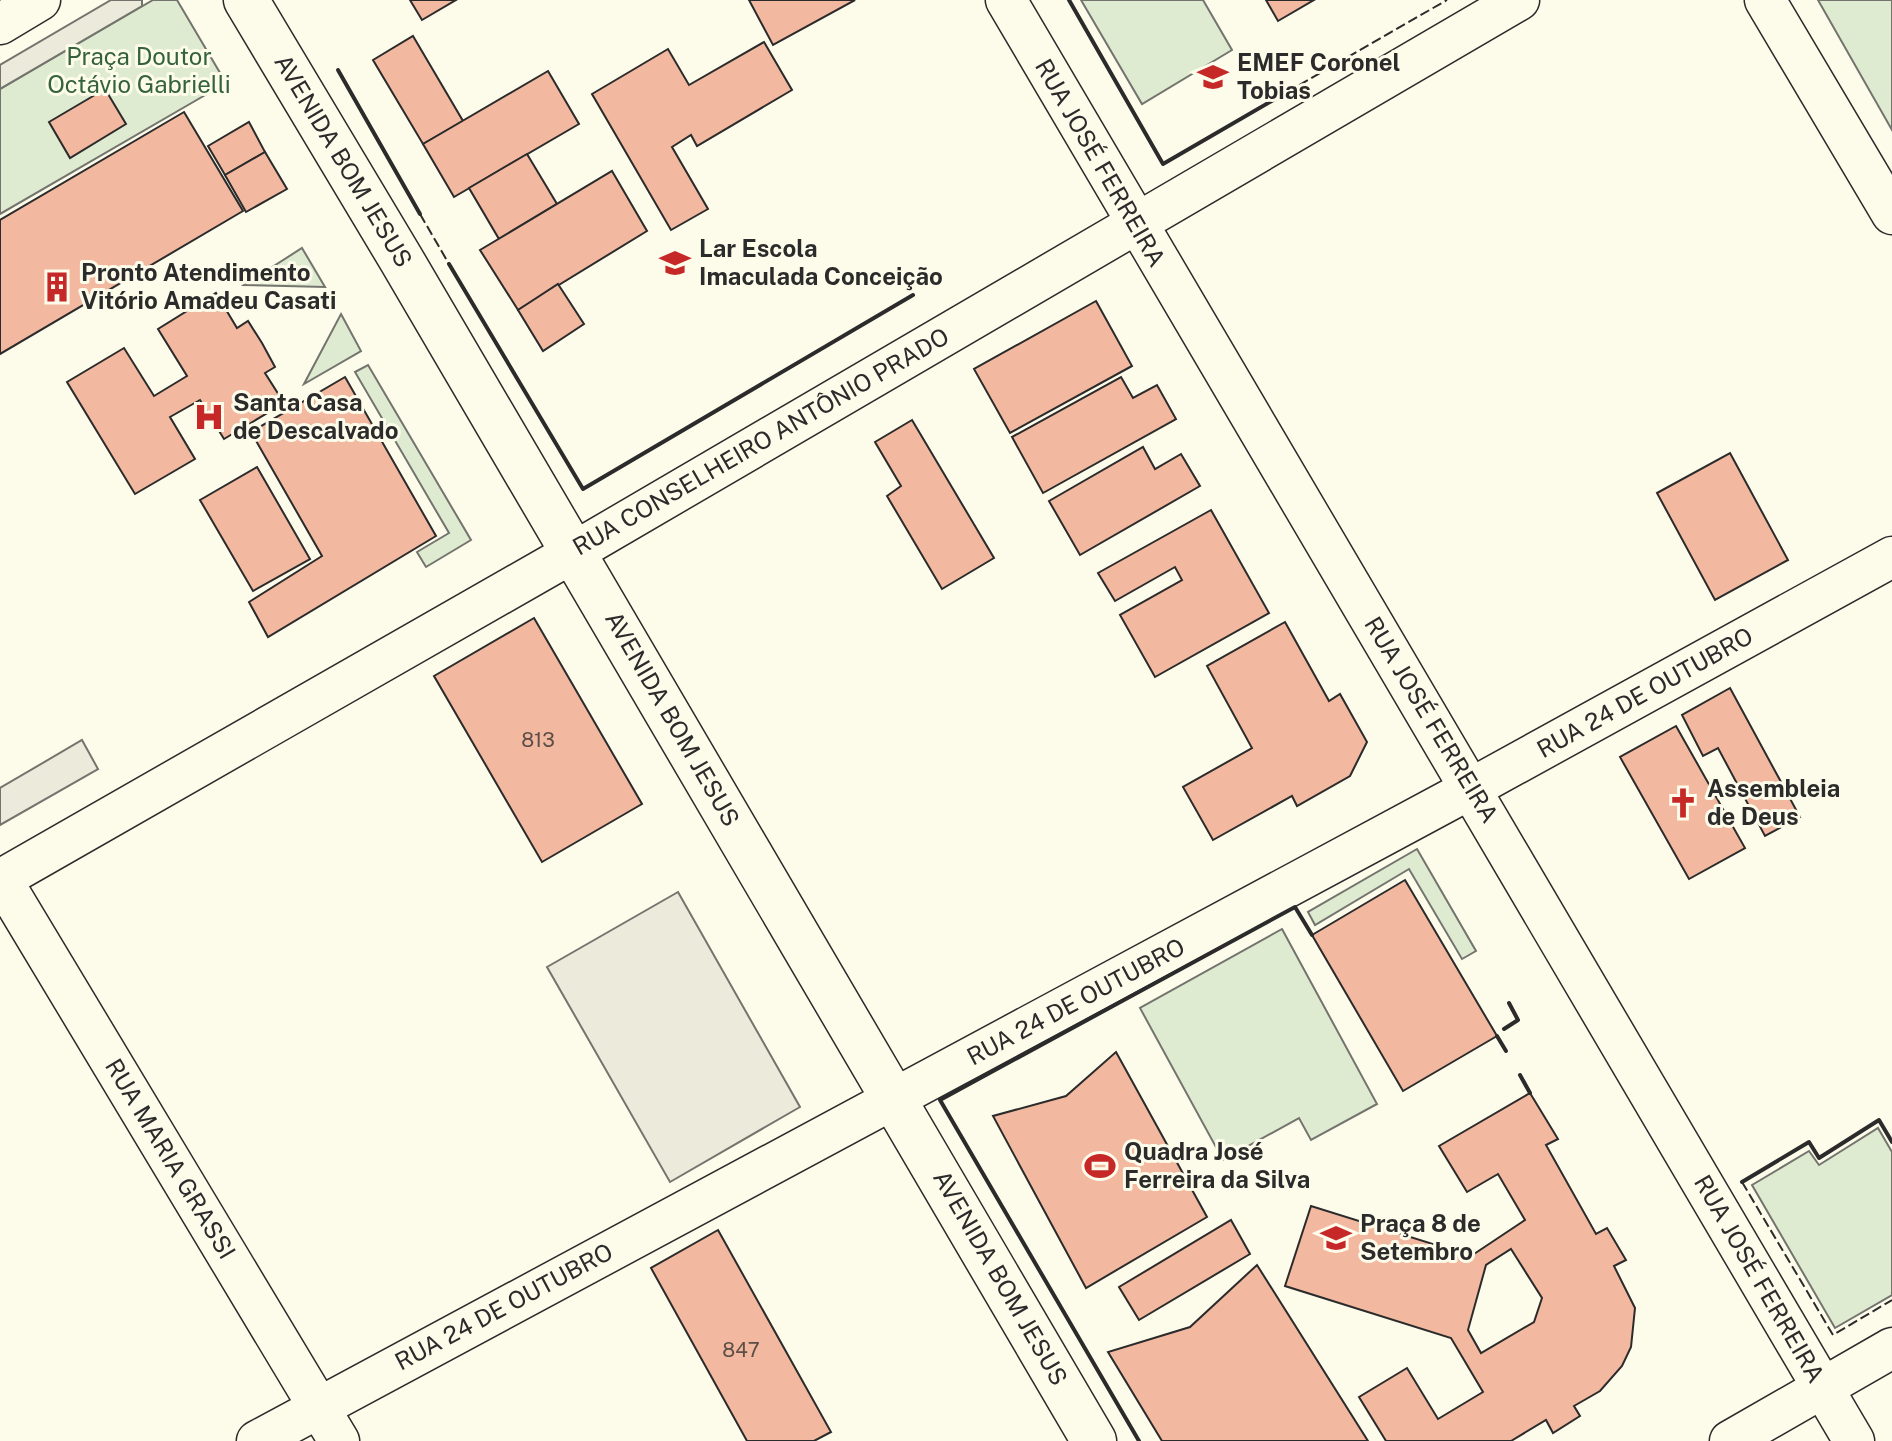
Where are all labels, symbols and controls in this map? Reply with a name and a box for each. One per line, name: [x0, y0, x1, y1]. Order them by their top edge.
park label: Praça Doutor Octávio Gabrielli: [47, 42, 231, 98]
place label: EMEF Coronel Tobias: [1237, 48, 1401, 104]
street label: AVENIDA BOM JESUS: [269, 49, 418, 272]
street label: RUA JOSÉ FERREIRA: [1030, 54, 1172, 271]
school or university icon: EMEF Coronel Tobias: [1196, 60, 1230, 94]
place label: Lar Escola Imaculada Conceição: [699, 234, 943, 291]
school or university icon: Lar Escola Imaculada Conceição: [658, 246, 692, 280]
place label: Pronto Atendimento Vitório Amadeu Casati: [81, 258, 336, 314]
building icon: Pronto Atendimento Vitório Amadeu Casati: [40, 270, 74, 304]
street label: RUA CONSELHEIRO ANTÔNIO PRADO: [568, 322, 953, 561]
place label: Santa Casa de Descalvado: [233, 388, 399, 444]
hospital icon: Santa Casa de Descalvado: [192, 400, 226, 434]
street label: AVENIDA BOM JESUS: [600, 606, 746, 831]
street label: RUA JOSÉ FERREIRA: [1359, 611, 1504, 828]
street label: RUA 24 DE OUTUBRO: [1532, 621, 1757, 763]
house number: 813: [521, 728, 555, 752]
place label: Assembleia de Deus: [1707, 774, 1840, 830]
church icon: Assembleia de Deus: [1666, 786, 1700, 820]
street label: RUA 24 DE OUTUBRO: [962, 932, 1189, 1070]
street label: RUA MARIA GRASSI: [100, 1053, 242, 1264]
place label: Quadra José Ferreira da Silva: [1124, 1137, 1310, 1193]
sports icon: Quadra José Ferreira da Silva: [1083, 1149, 1117, 1183]
street label: AVENIDA BOM JESUS: [928, 1165, 1074, 1390]
street label: RUA JOSÉ FERREIRA: [1689, 1170, 1831, 1387]
place label: Praça 8 de Setembro: [1360, 1209, 1481, 1265]
school or university icon: Praça 8 de Setembro: [1319, 1221, 1353, 1255]
street label: RUA 24 DE OUTUBRO: [390, 1237, 617, 1375]
house number: 847: [722, 1338, 760, 1362]

